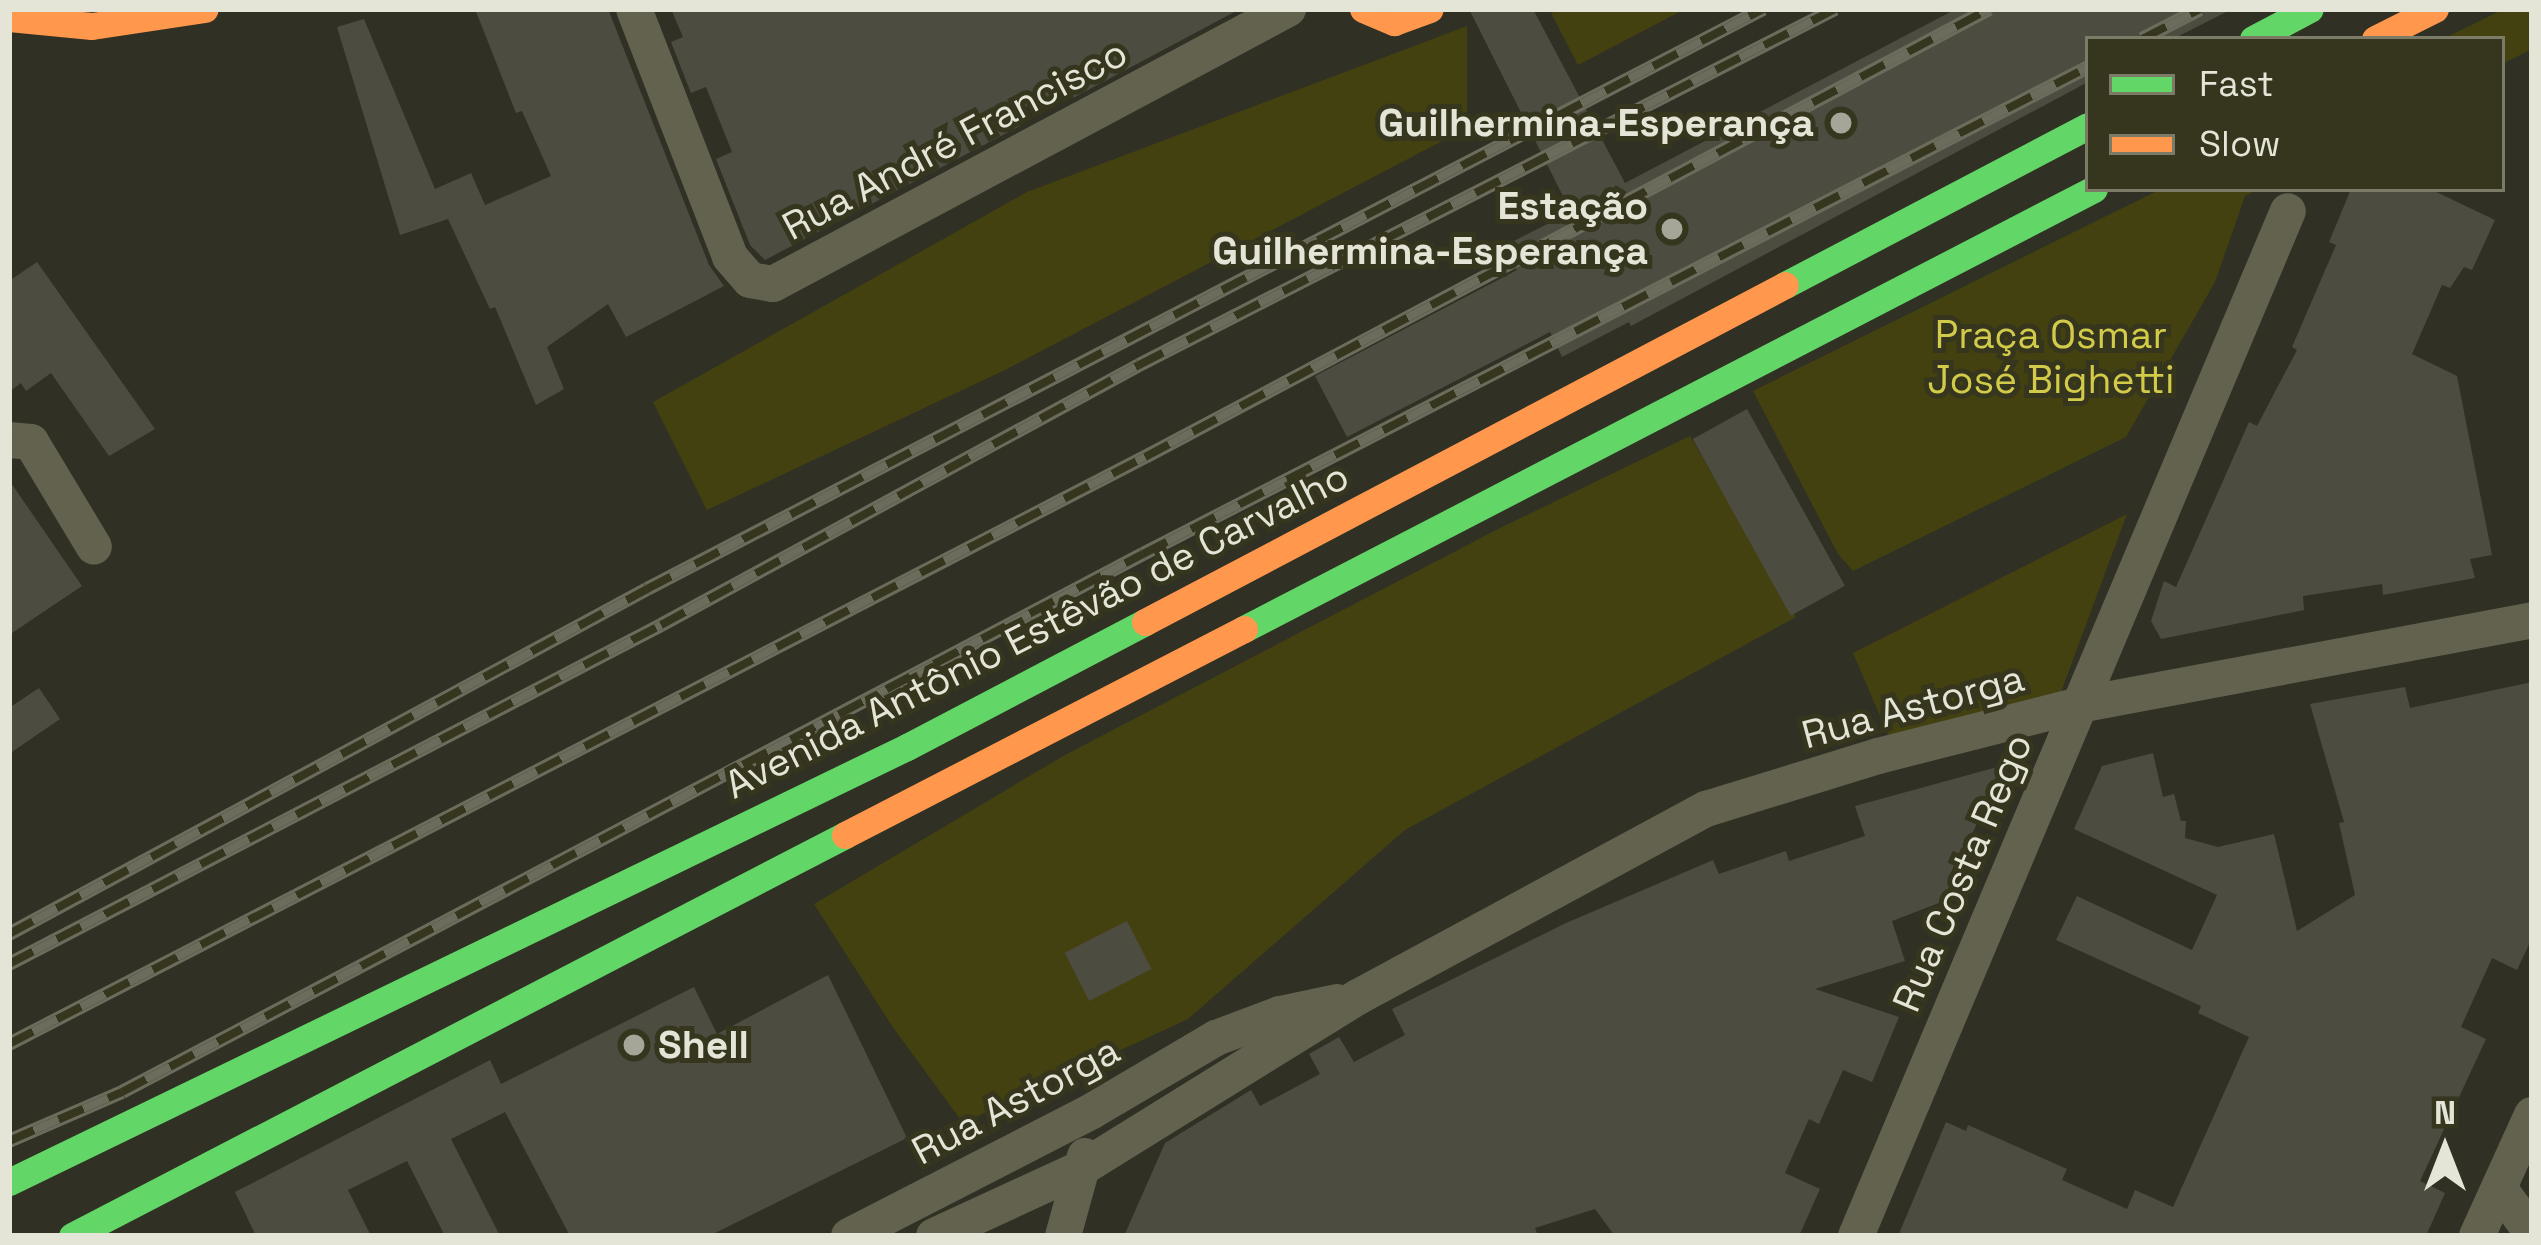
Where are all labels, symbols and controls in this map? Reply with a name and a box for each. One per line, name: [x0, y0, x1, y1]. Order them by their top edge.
street label: Rua André Francisco: [775, 29, 1135, 251]
legend: [2085, 36, 2505, 192]
text: Fast: [2199, 61, 2274, 107]
place label: Guilhermina-Esperança: [1378, 100, 1814, 146]
marker: Guilhermina-Esperança: [1825, 107, 1857, 139]
text: Slow: [2199, 121, 2281, 167]
place label: Estação Guilhermina-Esperança: [1212, 184, 1648, 275]
marker: Estação Guilhermina-Esperança: [1659, 216, 1685, 242]
park label: Praça Osmar José Bighetti: [1927, 313, 2175, 404]
street label: Avenida Antônio Estêvão de Carvalho: [717, 453, 1357, 809]
street label: Rua Astorga: [1797, 655, 2029, 759]
street label: Rua Costa Rego: [1883, 727, 2043, 1019]
place label: Shell: [658, 1022, 749, 1068]
street label: Rua Astorga: [904, 1027, 1128, 1175]
marker: Shell: [621, 1032, 647, 1058]
north arrow: [2385, 1089, 2505, 1209]
text: N: [2434, 1092, 2456, 1134]

